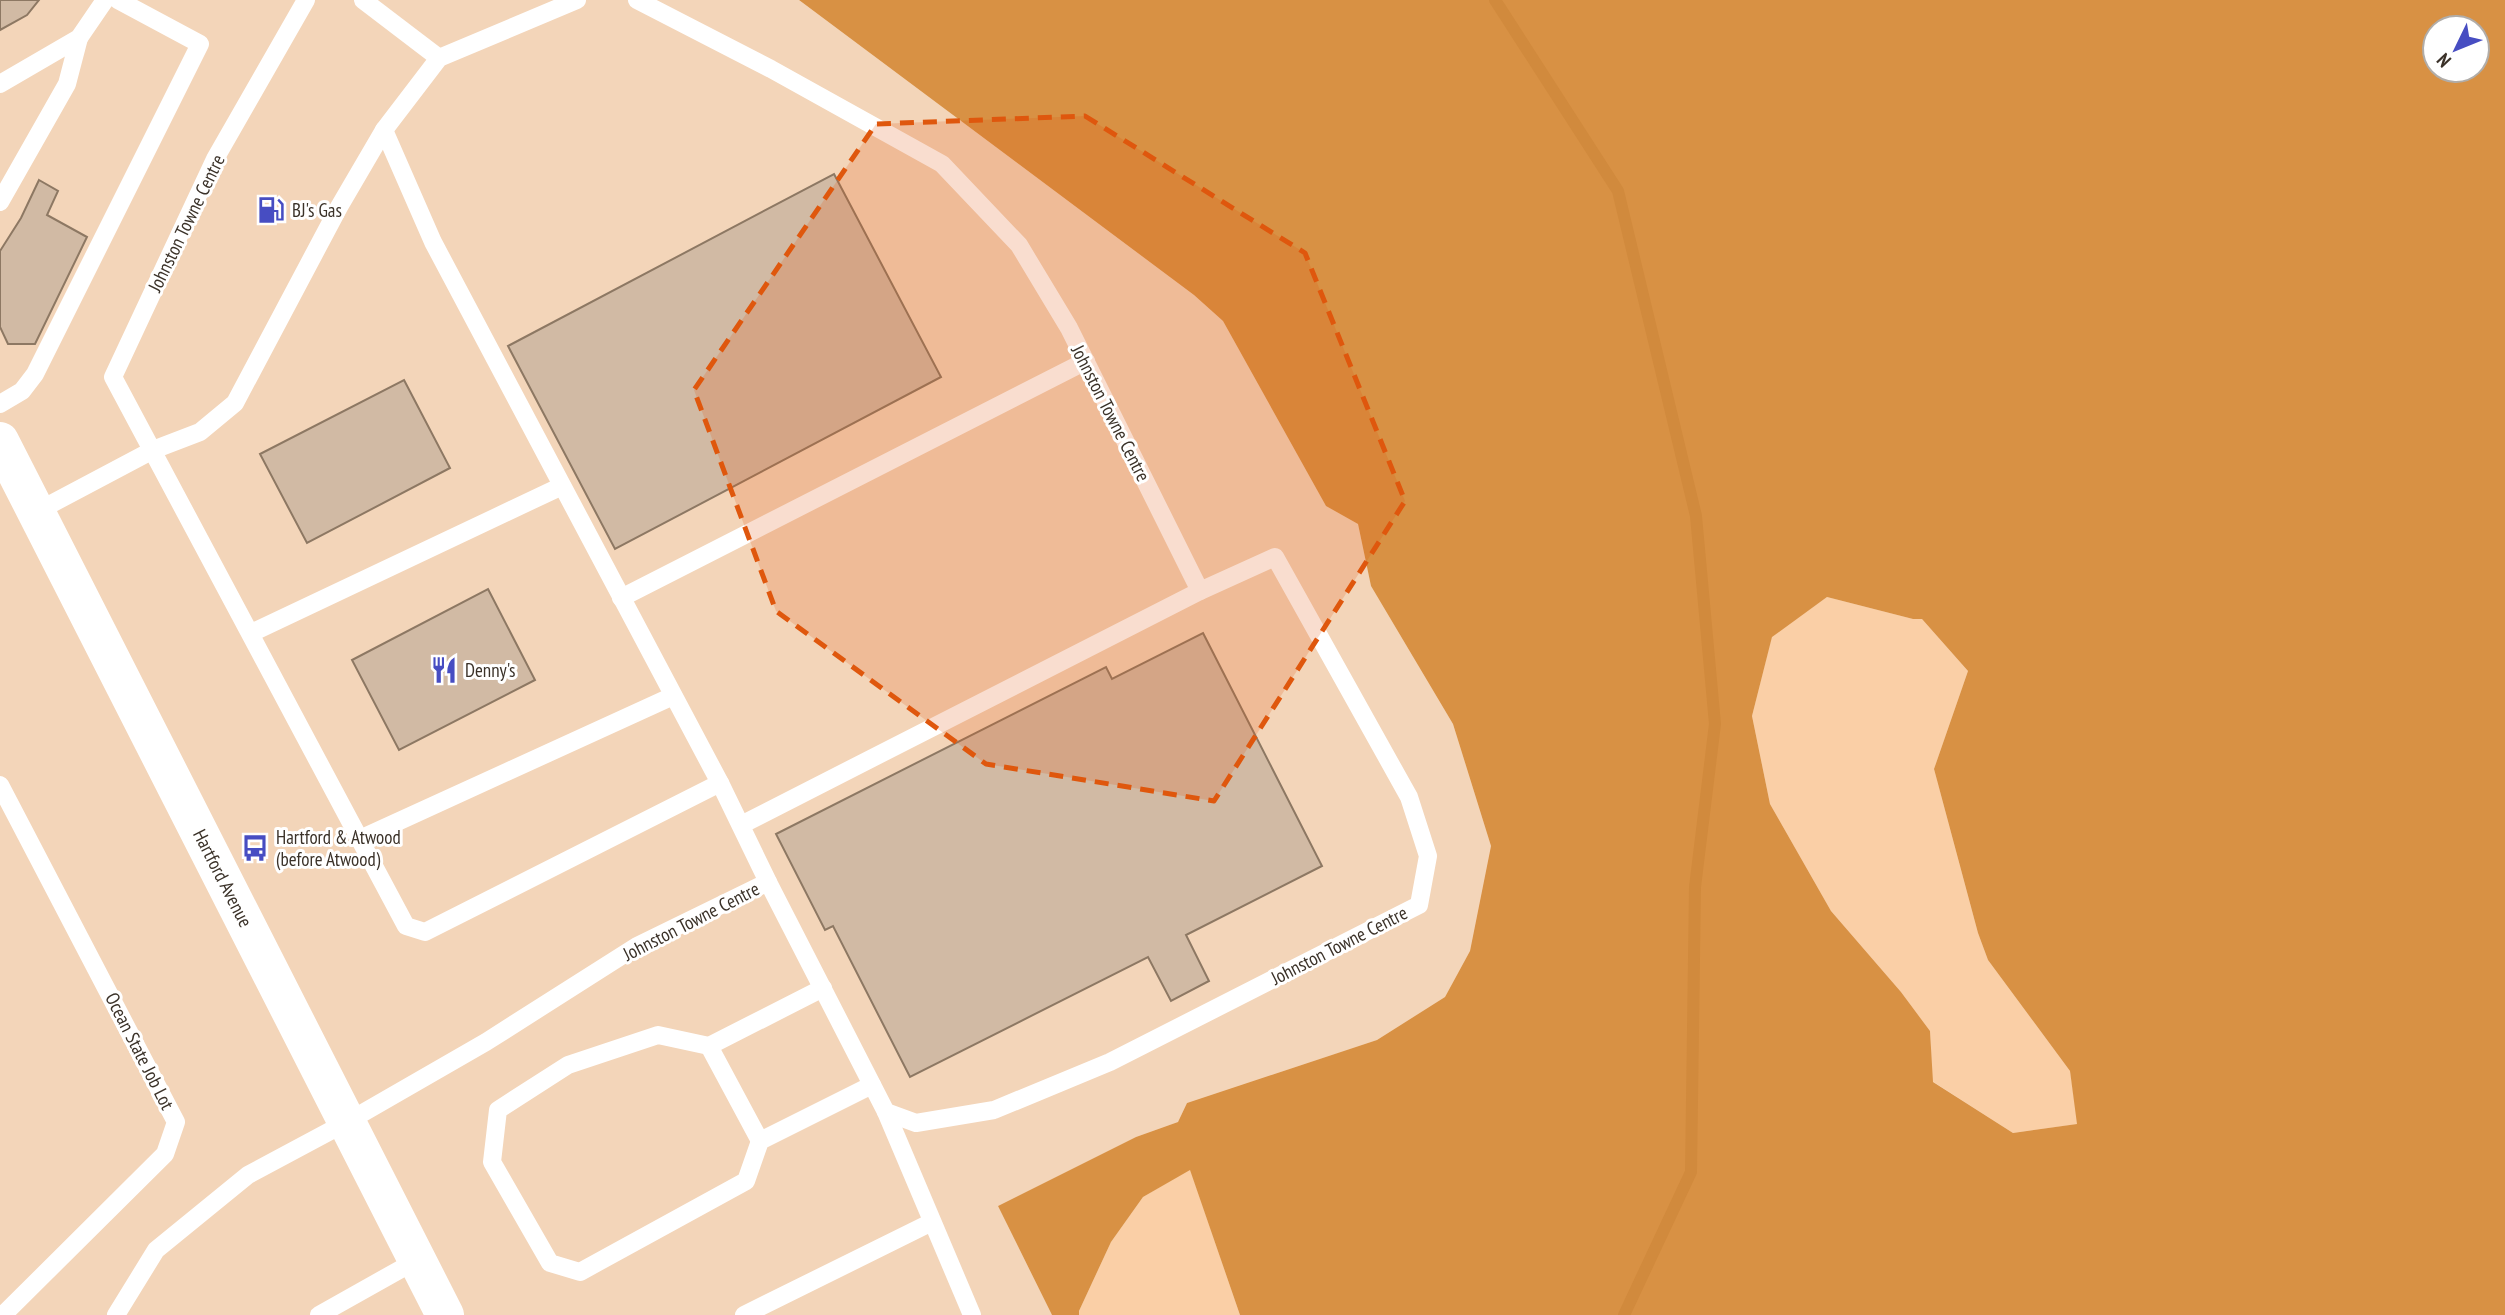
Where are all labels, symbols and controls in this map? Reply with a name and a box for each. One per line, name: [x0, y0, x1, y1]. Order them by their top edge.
north arrow: [2421, 14, 2491, 84]
text: N: [2431, 49, 2456, 73]
street label: Johnston Towne Centre: [142, 150, 230, 296]
fuel station icon: BJ's Gas: [256, 195, 286, 225]
place label: BJ's Gas: [292, 198, 342, 222]
street label: Johnston Towne Centre: [1066, 340, 1156, 485]
restaurant icon: Denny's: [429, 655, 459, 685]
place label: Denny's: [465, 658, 516, 682]
street label: Hartford Avenue: [188, 825, 258, 931]
place label: Hartford & Atwood (before Atwood): [276, 825, 401, 871]
bus stop icon: Hartford & Atwood (before Atwood): [240, 833, 270, 863]
street label: Johnston Towne Centre: [618, 876, 763, 966]
street label: Johnston Towne Centre: [1266, 900, 1411, 990]
street label: Ocean State Job Lot: [100, 988, 180, 1114]

